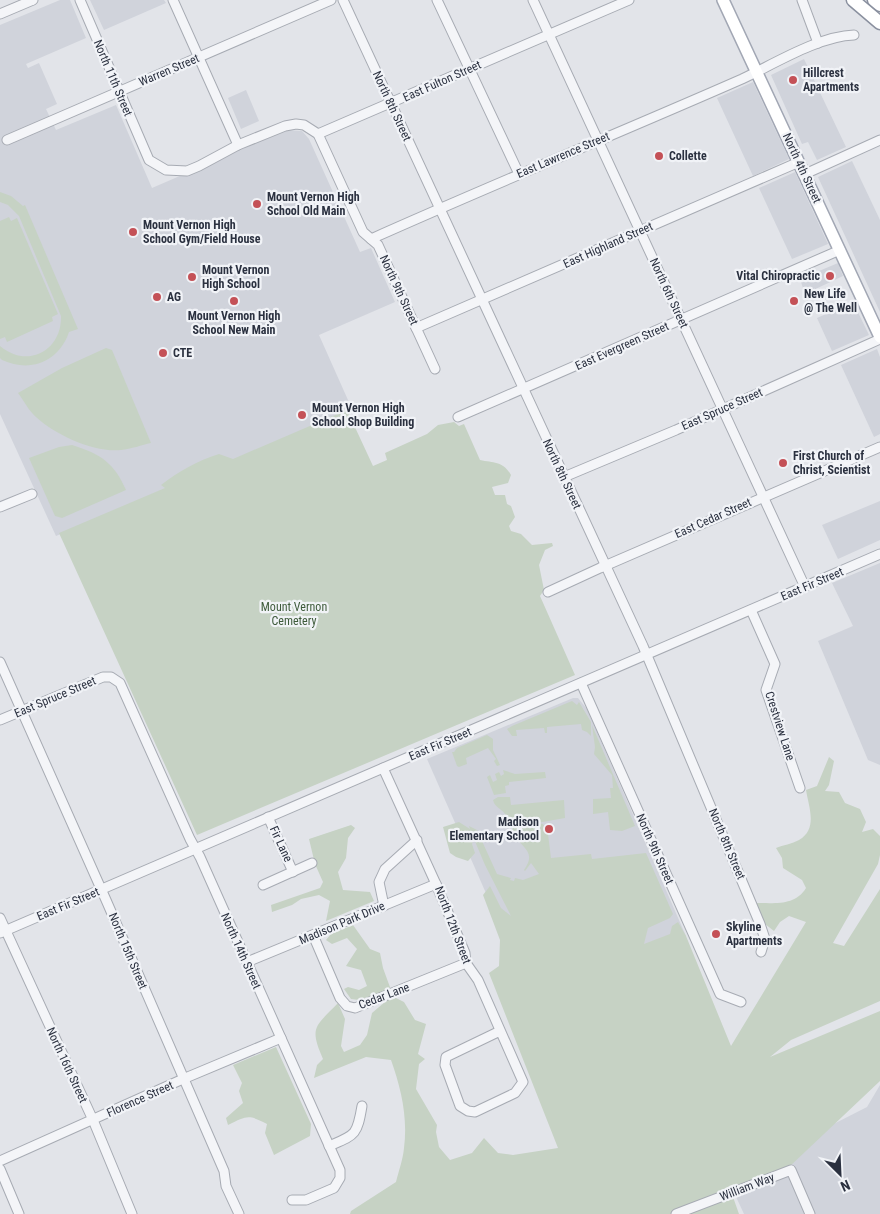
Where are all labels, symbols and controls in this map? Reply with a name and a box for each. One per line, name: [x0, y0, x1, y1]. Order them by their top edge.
street label: North 11th Street: [91, 38, 136, 119]
street label: Warren Street: [137, 51, 202, 89]
street label: East Fulton Street: [401, 57, 484, 104]
place label: Hillcrest Apartments: [803, 66, 860, 94]
street label: North 8th Street: [370, 69, 415, 144]
marker: Hillcrest Apartments: [787, 74, 799, 86]
street label: East Lawrence Street: [514, 129, 612, 181]
street label: North 4th Street: [780, 131, 825, 206]
place label: Collette: [669, 149, 707, 163]
marker: Collette: [653, 150, 665, 162]
place label: Mount Vernon High School Old Main: [267, 190, 360, 218]
marker: Mount Vernon High School Old Main: [251, 198, 263, 210]
place label: Mount Vernon High School Gym/Field House: [143, 218, 261, 246]
street label: East Highland Street: [561, 219, 655, 271]
marker: Mount Vernon High School Gym/Field House: [127, 226, 139, 238]
street label: North 9th Street: [377, 253, 422, 328]
street label: North 6th Street: [647, 256, 692, 331]
place label: Mount Vernon High School: [202, 263, 270, 291]
place label: Vital Chiropractic: [736, 269, 820, 283]
marker: Vital Chiropractic: [824, 270, 836, 282]
marker: Mount Vernon High School: [186, 271, 198, 283]
place label: New Life @ The Well: [804, 287, 857, 315]
place label: AG: [167, 290, 181, 304]
marker: AG: [151, 291, 163, 303]
marker: Mount Vernon High School New Main: [228, 295, 240, 307]
marker: New Life @ The Well: [788, 295, 800, 307]
place label: Mount Vernon High School New Main: [188, 309, 280, 337]
street label: East Evergreen Street: [573, 319, 671, 373]
place label: CTE: [173, 346, 192, 360]
marker: CTE: [157, 347, 169, 359]
street label: East Spruce Street: [679, 385, 765, 433]
place label: Mount Vernon High School Shop Building: [312, 401, 414, 429]
marker: Mount Vernon High School Shop Building: [296, 409, 308, 421]
street label: North 8th Street: [540, 437, 585, 512]
place label: First Church of Christ, Scientist: [793, 449, 870, 477]
marker: First Church of Christ, Scientist: [777, 457, 789, 469]
street label: East Cedar Street: [673, 495, 754, 541]
street label: East Fir Street: [779, 564, 846, 603]
park label: Mount Vernon Cemetery: [261, 600, 327, 628]
street label: East Spruce Street: [12, 673, 98, 720]
street label: Crestview Lane: [762, 690, 798, 763]
street label: East Fir Street: [407, 724, 474, 763]
street label: North 8th Street: [706, 806, 748, 882]
street label: North 9th Street: [633, 812, 677, 887]
place label: Madison Elementary School: [449, 815, 539, 843]
marker: Madison Elementary School: [543, 823, 555, 835]
street label: Fir Lane: [267, 824, 295, 864]
street label: East Fir Street: [35, 884, 102, 923]
street label: North 12th Street: [432, 884, 474, 966]
street label: Madison Park Drive: [297, 899, 387, 947]
street label: North 15th Street: [106, 911, 151, 992]
street label: North 14th Street: [218, 911, 264, 992]
place label: Skyline Apartments: [726, 920, 783, 948]
marker: Skyline Apartments: [710, 928, 722, 940]
street label: Cedar Lane: [357, 980, 412, 1012]
street label: North 16th Street: [43, 1025, 91, 1105]
street label: Florence Street: [104, 1078, 176, 1120]
north arrow: [815, 1149, 865, 1199]
street label: William Way: [718, 1170, 776, 1204]
text: N: [838, 1177, 852, 1195]

